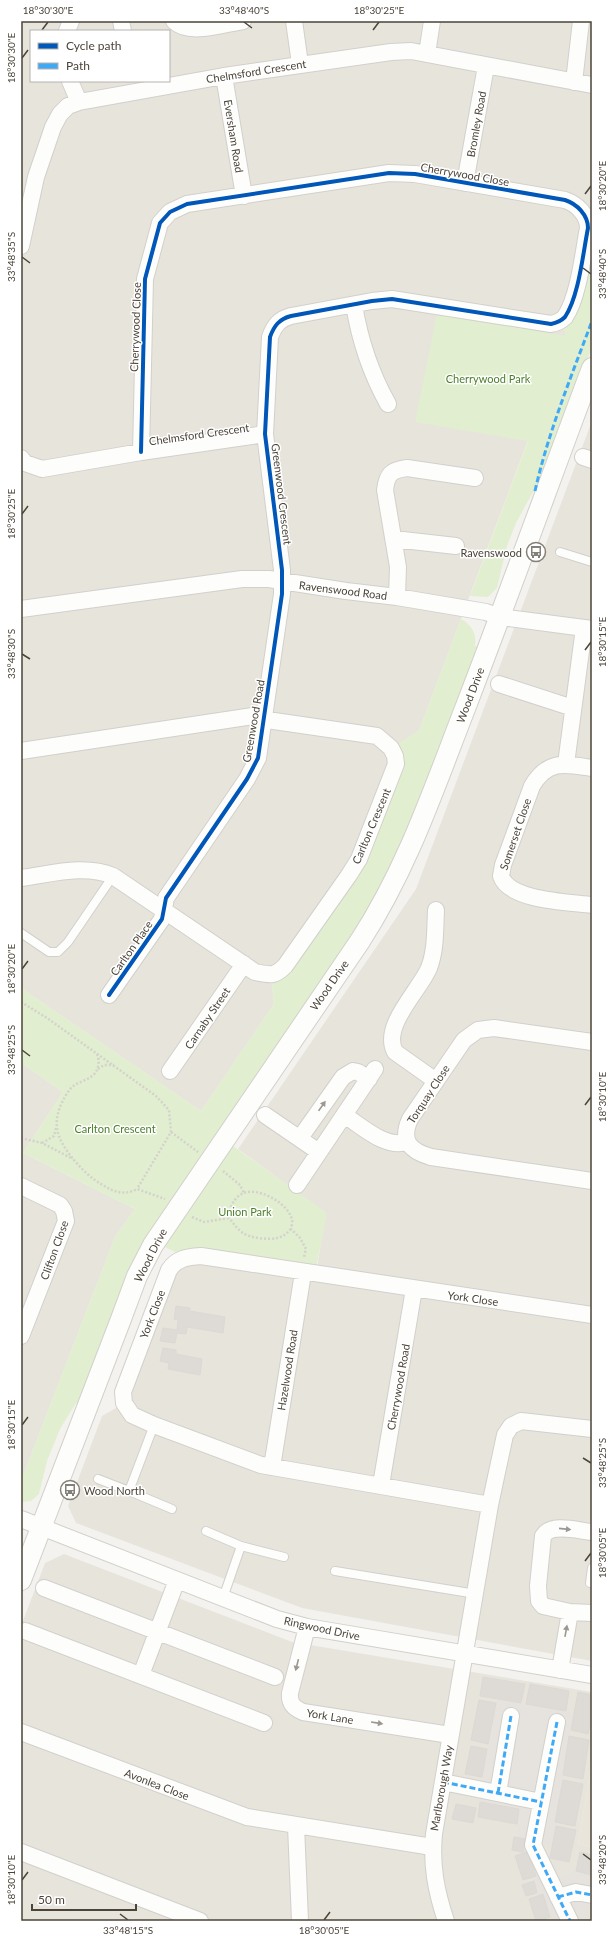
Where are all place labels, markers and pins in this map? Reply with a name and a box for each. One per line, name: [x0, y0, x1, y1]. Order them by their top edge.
bus stop icon: Ravenswood: [525, 541, 547, 563]
place label: Ravenswood: [460, 546, 522, 559]
bus stop icon: Wood North: [59, 1479, 81, 1501]
place label: Wood North: [84, 1484, 145, 1497]

